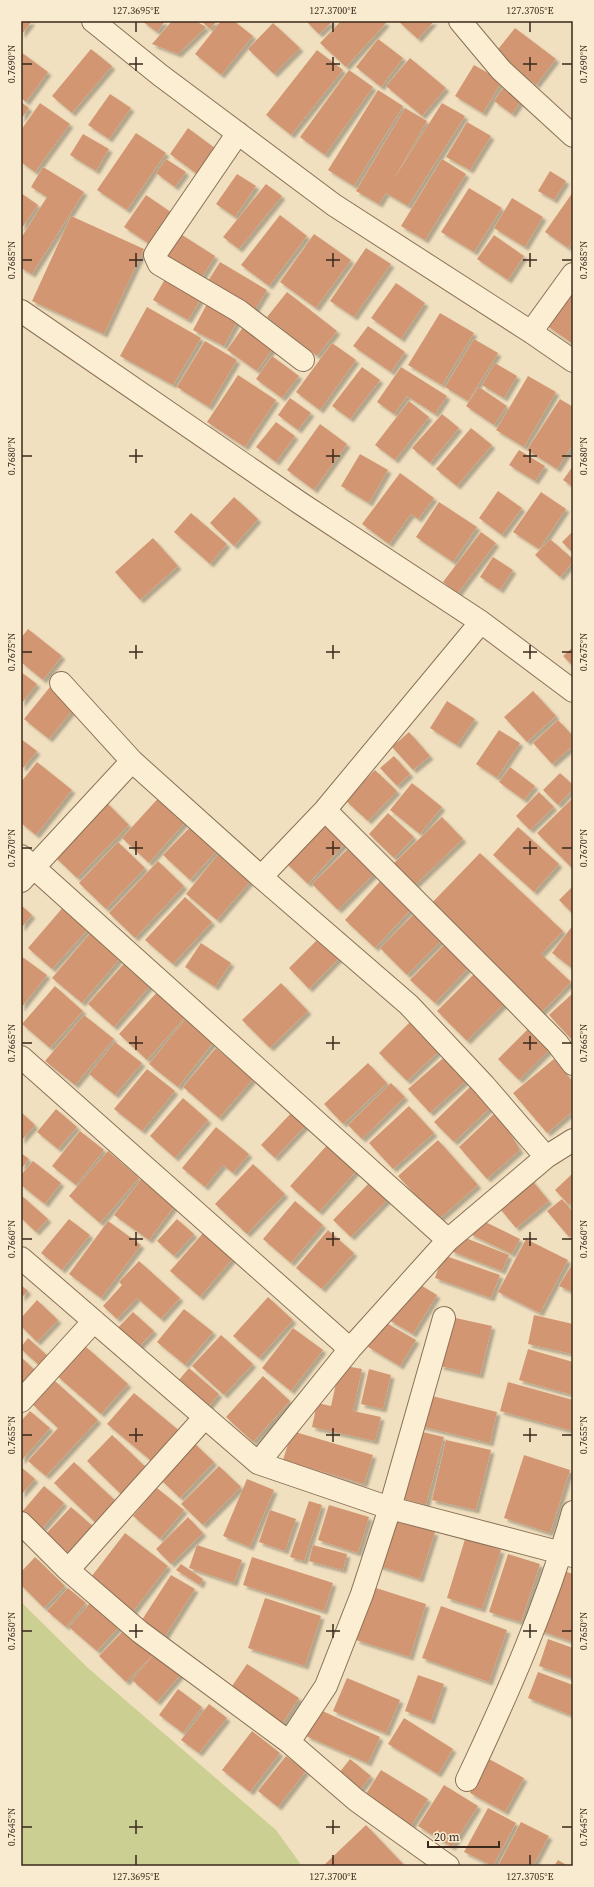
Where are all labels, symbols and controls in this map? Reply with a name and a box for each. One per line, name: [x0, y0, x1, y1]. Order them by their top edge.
text: 127.3695°E: [112, 4, 160, 17]
text: 127.3700°E: [309, 4, 357, 17]
text: 127.3705°E: [506, 4, 554, 17]
text: 0.7690°N: [5, 45, 18, 83]
text: 0.7690°N: [577, 45, 590, 83]
text: 0.7685°N: [5, 241, 18, 279]
text: 0.7685°N: [577, 241, 590, 279]
text: 0.7680°N: [5, 437, 18, 475]
text: 0.7680°N: [577, 437, 590, 475]
text: 0.7675°N: [5, 633, 18, 671]
text: 0.7675°N: [577, 633, 590, 671]
text: 0.7670°N: [5, 829, 18, 867]
text: 0.7670°N: [577, 829, 590, 867]
text: 0.7665°N: [5, 1024, 18, 1062]
text: 0.7665°N: [577, 1024, 590, 1062]
text: 0.7660°N: [5, 1220, 18, 1258]
text: 0.7660°N: [577, 1220, 590, 1258]
text: 0.7655°N: [5, 1416, 18, 1454]
text: 0.7655°N: [577, 1416, 590, 1454]
text: 0.7650°N: [5, 1612, 18, 1650]
text: 0.7650°N: [577, 1612, 590, 1650]
text: 0.7645°N: [5, 1808, 18, 1846]
text: 0.7645°N: [577, 1808, 590, 1846]
scale bar: [428, 1823, 499, 1849]
text: 20 m: [434, 1829, 460, 1845]
text: 127.3695°E: [112, 1870, 160, 1883]
text: 127.3700°E: [309, 1870, 357, 1883]
text: 127.3705°E: [506, 1870, 554, 1883]

